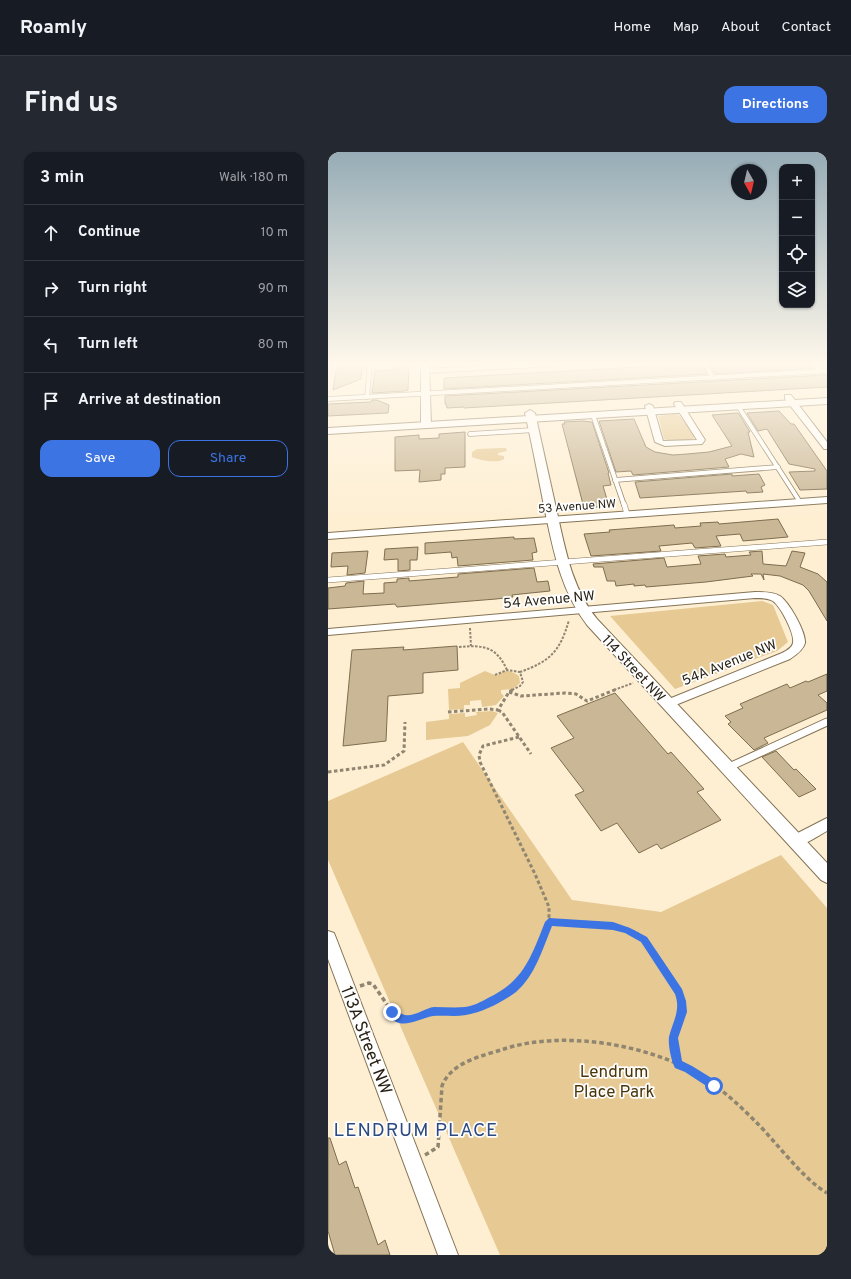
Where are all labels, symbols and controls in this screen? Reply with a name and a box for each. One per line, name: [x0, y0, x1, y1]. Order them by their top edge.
text: Roamly: [20, 16, 87, 40]
text: Home: [614, 19, 651, 36]
text: Map: [673, 19, 699, 36]
text: About: [721, 19, 760, 36]
text: Contact: [782, 19, 831, 36]
text: Find us: [24, 86, 118, 122]
button: Directions: [724, 86, 827, 123]
north arrow: [731, 164, 767, 200]
map controls: [779, 164, 815, 308]
button: +: [779, 164, 815, 200]
text: 3 min: [40, 167, 84, 189]
text: Walk · 180 m: [219, 170, 288, 186]
button: −: [779, 200, 815, 236]
icon: ahead: [40, 222, 62, 244]
text: Continue: [78, 223, 140, 242]
text: 10 m: [261, 225, 288, 241]
button: locate: [779, 236, 815, 272]
button: layers: [779, 272, 815, 308]
icon: right: [40, 278, 62, 300]
text: Turn right: [78, 279, 147, 298]
text: 90 m: [258, 281, 288, 297]
icon: left: [40, 334, 62, 356]
text: Turn left: [78, 335, 138, 354]
text: 80 m: [258, 337, 288, 353]
icon: arrive: [40, 390, 62, 412]
text: Arrive at destination: [78, 391, 221, 410]
button: Save: [40, 440, 160, 477]
button: Share: [168, 440, 288, 477]
street label: 53 Avenue NW: [537, 496, 617, 518]
street label: 54 Avenue NW: [503, 588, 596, 613]
street label: 114 Street NW: [598, 632, 668, 706]
street label: 54A Avenue NW: [680, 637, 780, 690]
street label: 113A Street NW: [334, 983, 396, 1098]
route end: [383, 1003, 401, 1021]
park label: Lendrum Place Park: [573, 1062, 655, 1104]
route start: [705, 1077, 723, 1095]
district label: LENDRUM PLACE: [334, 1119, 498, 1143]

